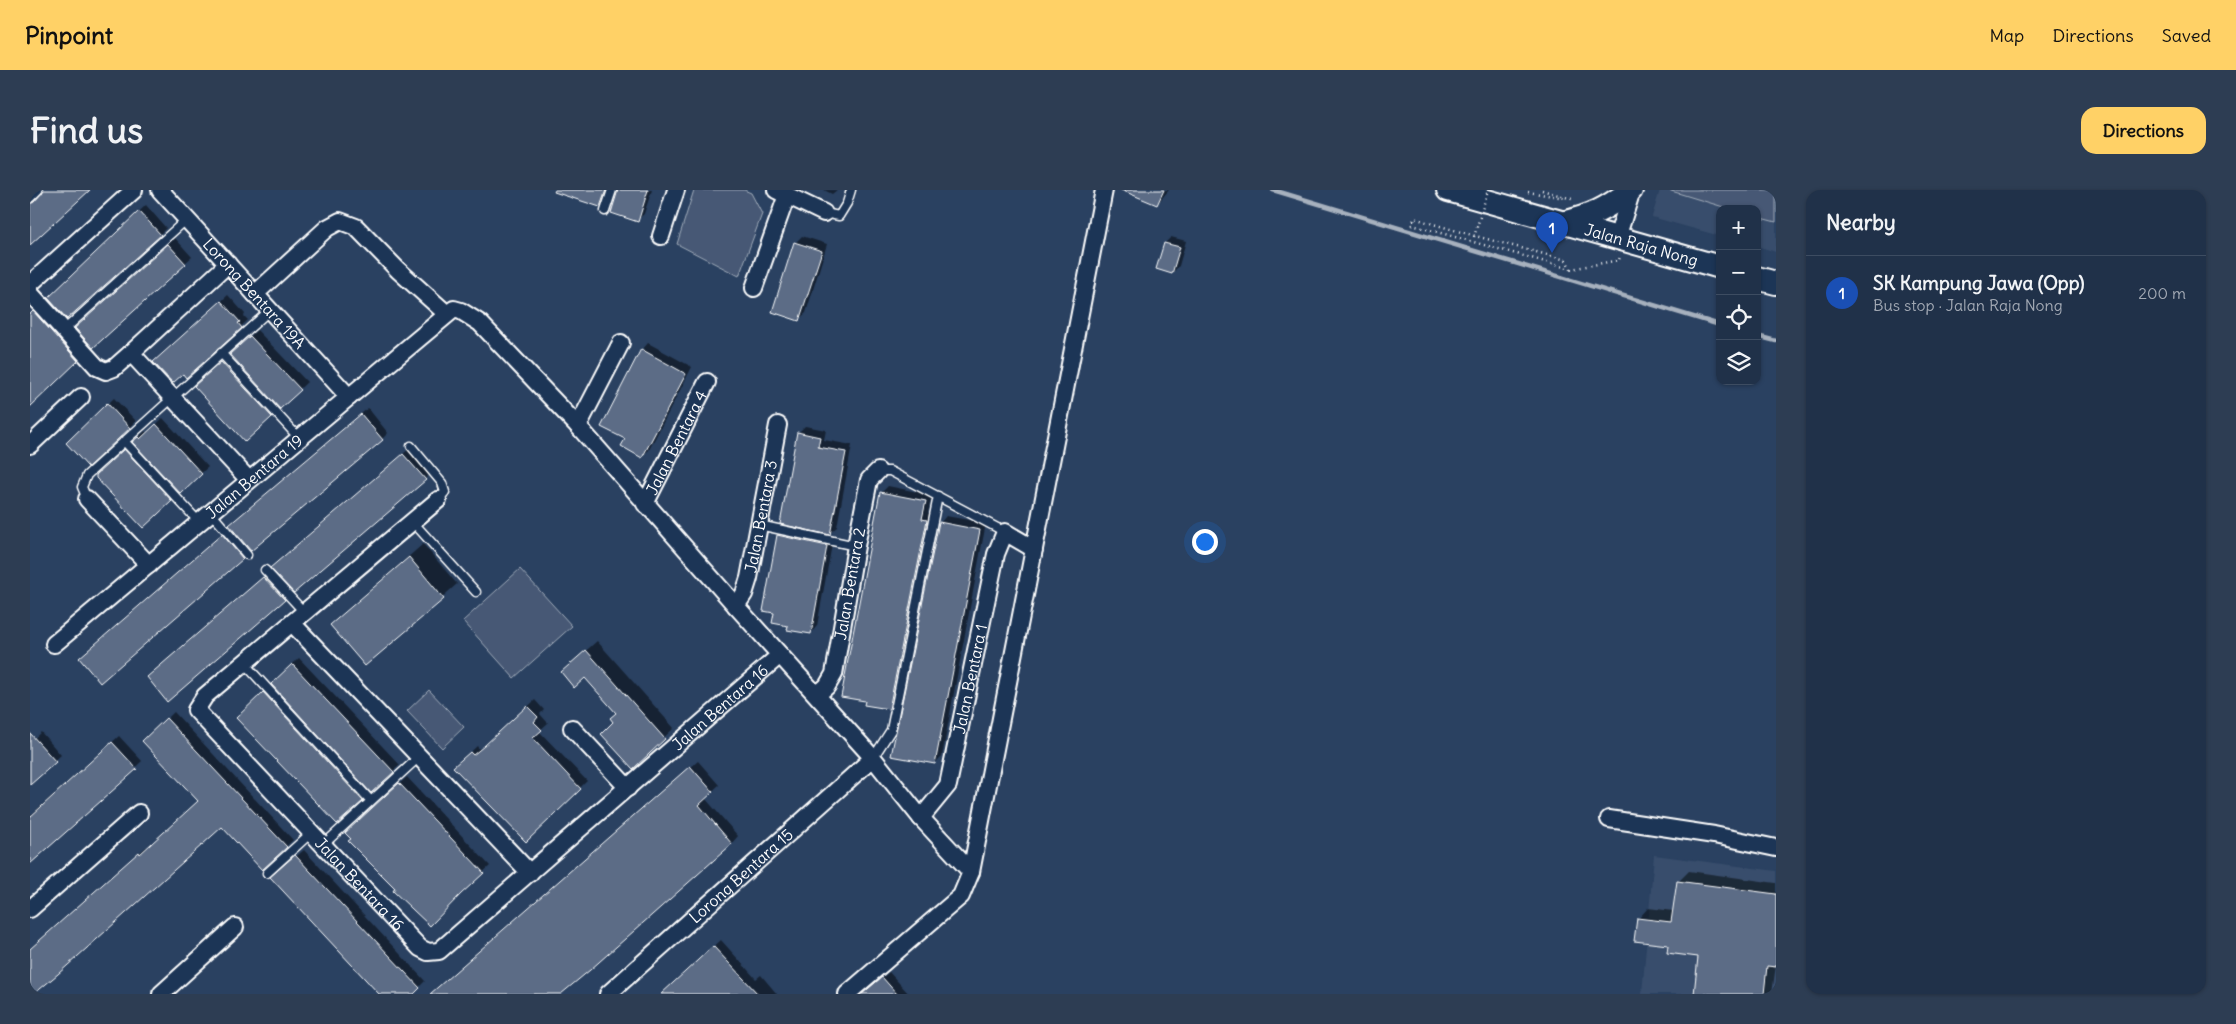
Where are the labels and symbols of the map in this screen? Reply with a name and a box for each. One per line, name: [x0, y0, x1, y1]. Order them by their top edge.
pin: 1: [1536, 212, 1568, 253]
street label: Jalan Raja Nong: [1582, 219, 1700, 270]
street label: Lorong Bentara 19A: [199, 234, 310, 353]
street label: Jalan Bentara 4: [641, 387, 711, 498]
street label: Jalan Bentara 19: [201, 430, 307, 523]
street label: Jalan Bentara 3: [740, 458, 781, 574]
street label: Jalan Bentara 2: [830, 525, 869, 642]
your location: [1192, 529, 1218, 555]
street label: Jalan Bentara 1: [949, 622, 991, 736]
street label: Jalan Bentara 16: [668, 660, 772, 754]
street label: Lorong Bentara 15: [685, 824, 797, 927]
street label: Jalan Bentara 16: [311, 833, 408, 935]

